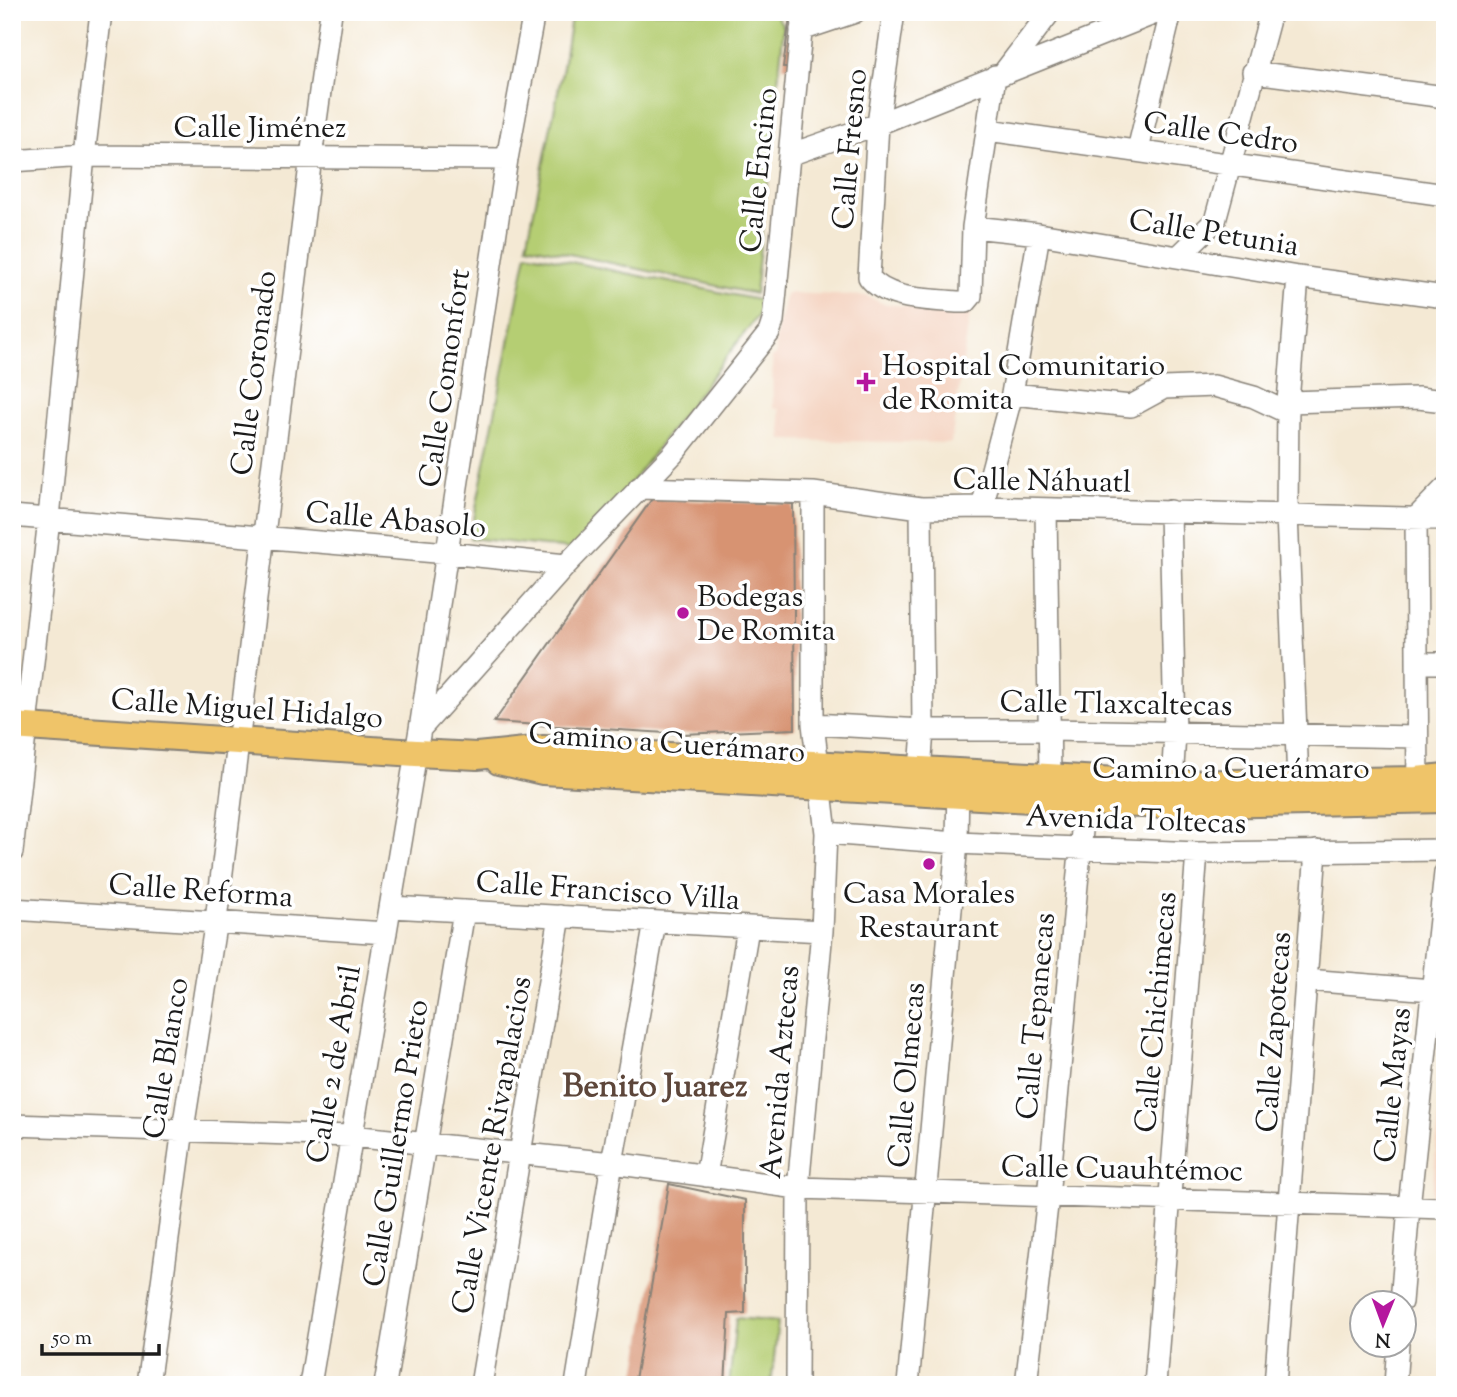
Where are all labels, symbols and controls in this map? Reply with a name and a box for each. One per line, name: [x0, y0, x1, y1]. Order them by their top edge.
street label: Calle Fresno: [823, 67, 880, 232]
street label: Calle Encino: [730, 86, 791, 255]
street label: Calle Cedro: [1140, 102, 1301, 167]
street label: Calle Jiménez: [174, 108, 346, 151]
street label: Calle Petunia: [1126, 200, 1302, 269]
street label: Calle Comonfort: [410, 266, 483, 491]
street label: Calle Coronado: [222, 268, 289, 478]
place label: Hospital Comunitario de Romita: [882, 346, 1165, 423]
marker: Hospital Comunitario de Romita: [856, 372, 876, 392]
street label: Calle Náhuatl: [952, 459, 1132, 506]
street label: Calle Abasolo: [304, 492, 488, 551]
place label: Bodegas De Romita: [697, 577, 836, 654]
marker: Bodegas De Romita: [675, 605, 691, 621]
street label: Calle Miguel Hidalgo: [109, 680, 384, 741]
street label: Calle Tlaxcaltecas: [999, 682, 1233, 729]
street label: Camino a Cuerámaro: [527, 713, 807, 776]
street label: Camino a Cuerámaro: [1092, 749, 1370, 792]
street label: Avenida Toltecas: [1025, 796, 1247, 847]
marker: Casa Morales Restaurant: [921, 856, 937, 872]
street label: Calle Francisco Villa: [474, 862, 742, 923]
street label: Calle Reforma: [107, 865, 295, 920]
place label: Casa Morales Restaurant: [843, 874, 1015, 951]
street label: Calle Chichimecas: [1126, 890, 1189, 1135]
street label: Calle Tepanecas: [1007, 911, 1068, 1122]
street label: Calle Zapotecas: [1247, 930, 1304, 1134]
street label: Calle 2 de Abril: [297, 962, 374, 1167]
street label: Avenida Aztecas: [751, 964, 812, 1181]
street label: Calle Vicente Rivapalacios: [443, 973, 544, 1318]
street label: Calle Blanco: [134, 975, 201, 1142]
street label: Calle Olmecas: [879, 981, 938, 1170]
street label: Calle Guillermo Prieto: [354, 997, 441, 1290]
street label: Calle Mayas: [1365, 1005, 1424, 1165]
district label: Benito Juarez: [563, 1064, 748, 1112]
street label: Calle Cuauhtémoc: [1001, 1147, 1243, 1194]
north arrow: [1348, 1288, 1418, 1358]
scale bar: [42, 1313, 159, 1357]
text: 50 m: [51, 1324, 92, 1354]
text: N: [1375, 1325, 1391, 1352]

